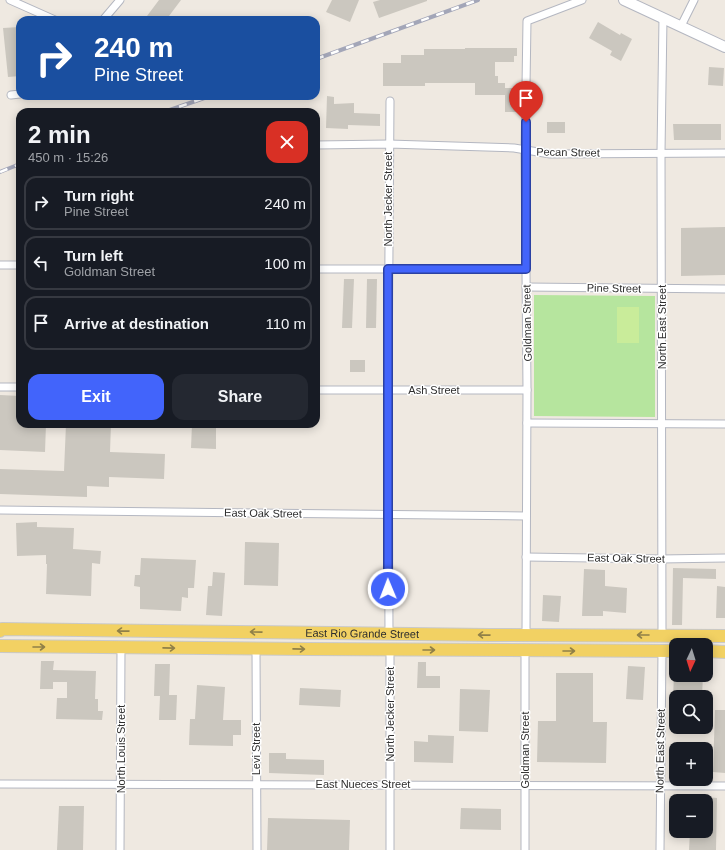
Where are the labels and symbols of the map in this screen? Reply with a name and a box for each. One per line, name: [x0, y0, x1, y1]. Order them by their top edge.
pin: [509, 81, 543, 122]
street label: Pecan Street: [536, 145, 600, 159]
street label: North Jecker Street: [382, 152, 394, 246]
street label: Pine Street: [587, 282, 641, 294]
street label: Goldman Street: [520, 284, 534, 362]
street label: North East Street: [656, 285, 668, 369]
street label: Ash Street: [408, 384, 460, 396]
street label: East Oak Street: [224, 506, 302, 520]
street label: East Oak Street: [587, 551, 665, 565]
position arrow: [367, 568, 409, 610]
one-way arrow: [117, 627, 130, 635]
street label: East Rio Grande Street: [305, 627, 419, 640]
one-way arrow: [250, 628, 263, 636]
one-way arrow: [478, 631, 491, 639]
one-way arrow: [637, 631, 650, 639]
north arrow: [669, 638, 713, 682]
one-way arrow: [32, 643, 45, 651]
one-way arrow: [162, 644, 175, 652]
one-way arrow: [292, 645, 305, 653]
one-way arrow: [422, 646, 435, 654]
one-way arrow: [562, 647, 575, 655]
street label: North Jecker Street: [384, 667, 396, 761]
street label: North Louis Street: [115, 705, 127, 793]
street label: North East Street: [653, 709, 667, 793]
street label: Goldman Street: [519, 711, 531, 789]
street label: Levi Street: [250, 723, 262, 775]
street label: East Nueces Street: [316, 778, 410, 790]

